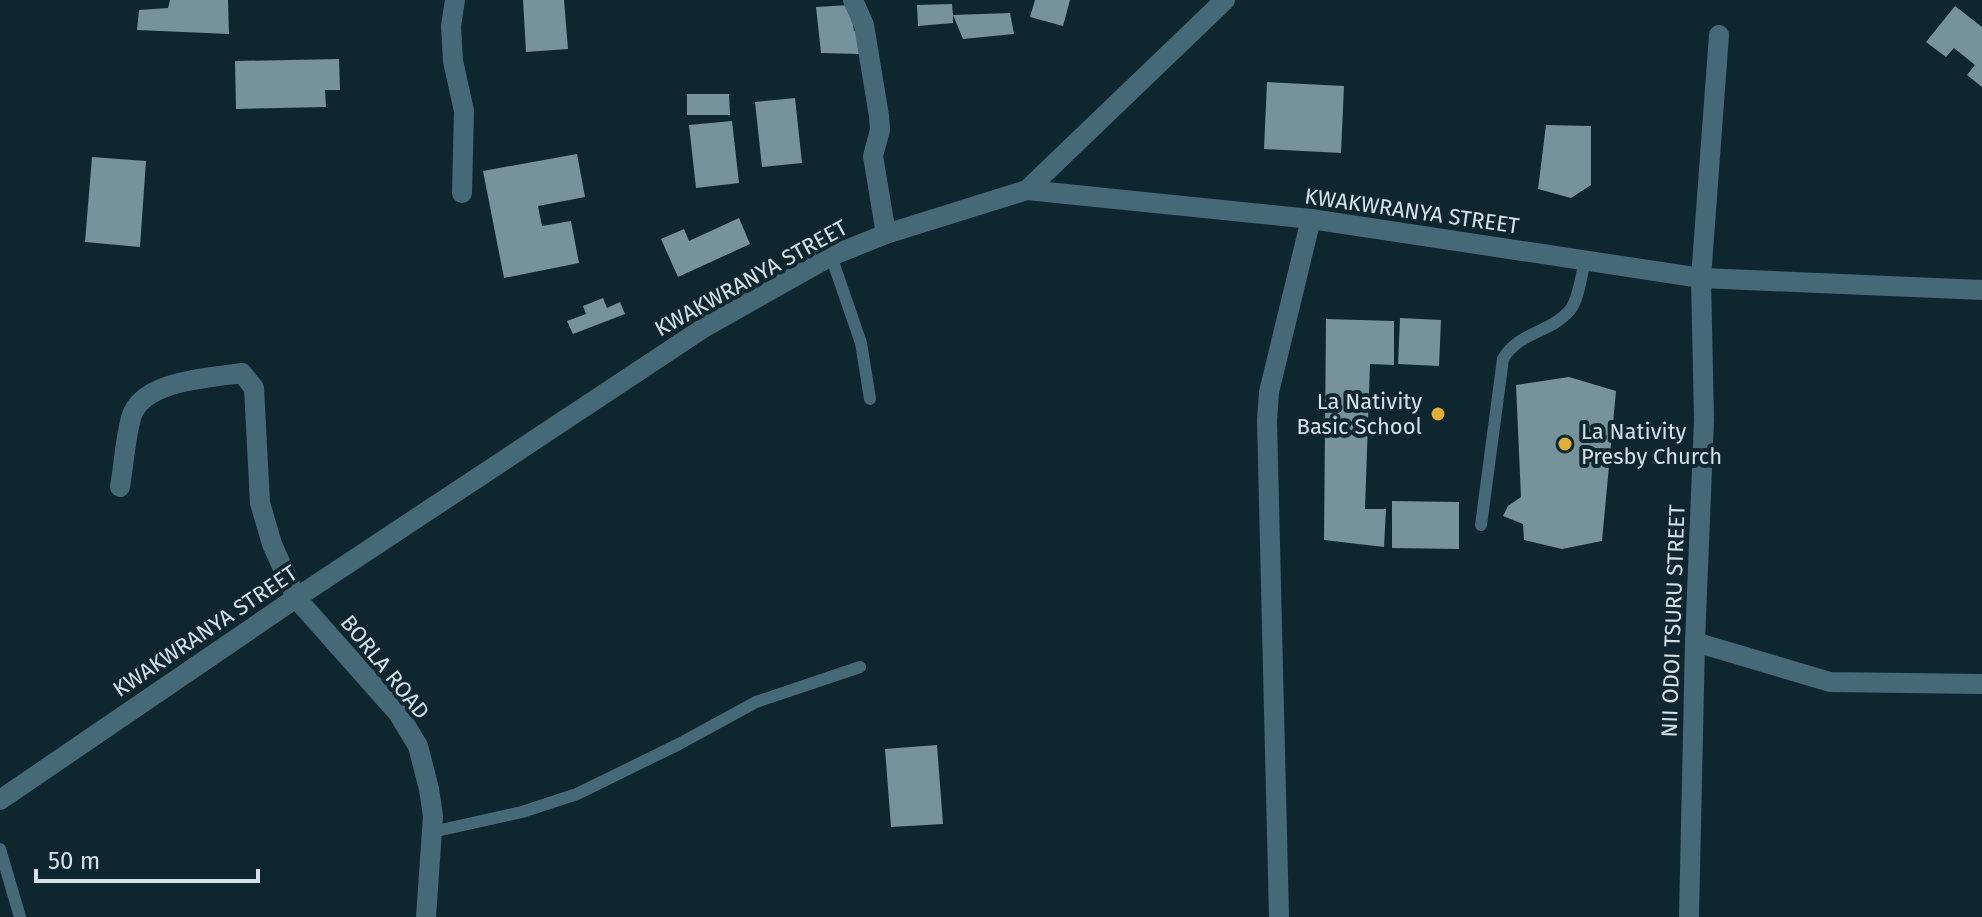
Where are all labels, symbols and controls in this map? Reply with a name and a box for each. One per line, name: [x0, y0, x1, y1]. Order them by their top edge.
street label: KWAKWRANYA STREET: [1303, 183, 1522, 240]
street label: KWAKWRANYA STREET: [650, 213, 853, 342]
place label: La Nativity Basic School: [1297, 388, 1422, 440]
marker: La Nativity Basic School: [1429, 405, 1447, 423]
place label: La Nativity Presby Church: [1581, 418, 1722, 470]
marker: La Nativity Presby Church: [1556, 435, 1574, 453]
street label: NII ODOI TSURU STREET: [1655, 504, 1691, 738]
street label: KWAKWRANYA STREET: [108, 559, 303, 703]
street label: BORLA ROAD: [335, 609, 435, 725]
scale bar: [36, 833, 258, 883]
text: 50 m: [48, 847, 100, 875]

